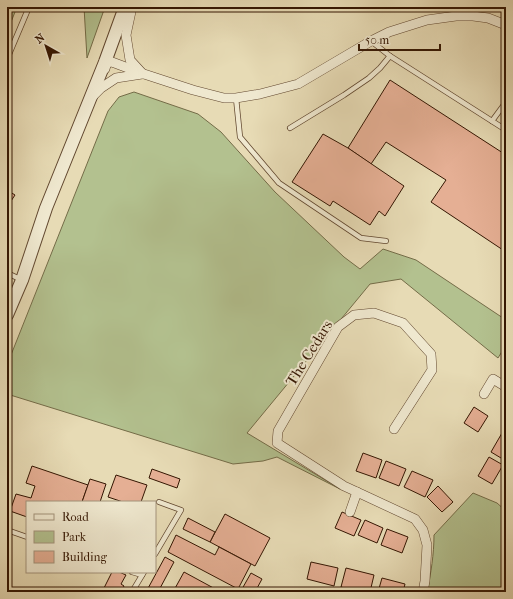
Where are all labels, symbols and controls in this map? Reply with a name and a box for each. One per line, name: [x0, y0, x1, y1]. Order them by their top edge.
north arrow: [26, 26, 66, 66]
scale bar: [359, 26, 440, 52]
text: N: [33, 31, 48, 46]
text: 50 m: [365, 33, 389, 47]
street label: The Cedars: [282, 316, 336, 389]
legend: [26, 501, 156, 573]
text: Road: [62, 510, 89, 524]
text: Park: [62, 530, 87, 544]
text: Building: [62, 550, 107, 564]

